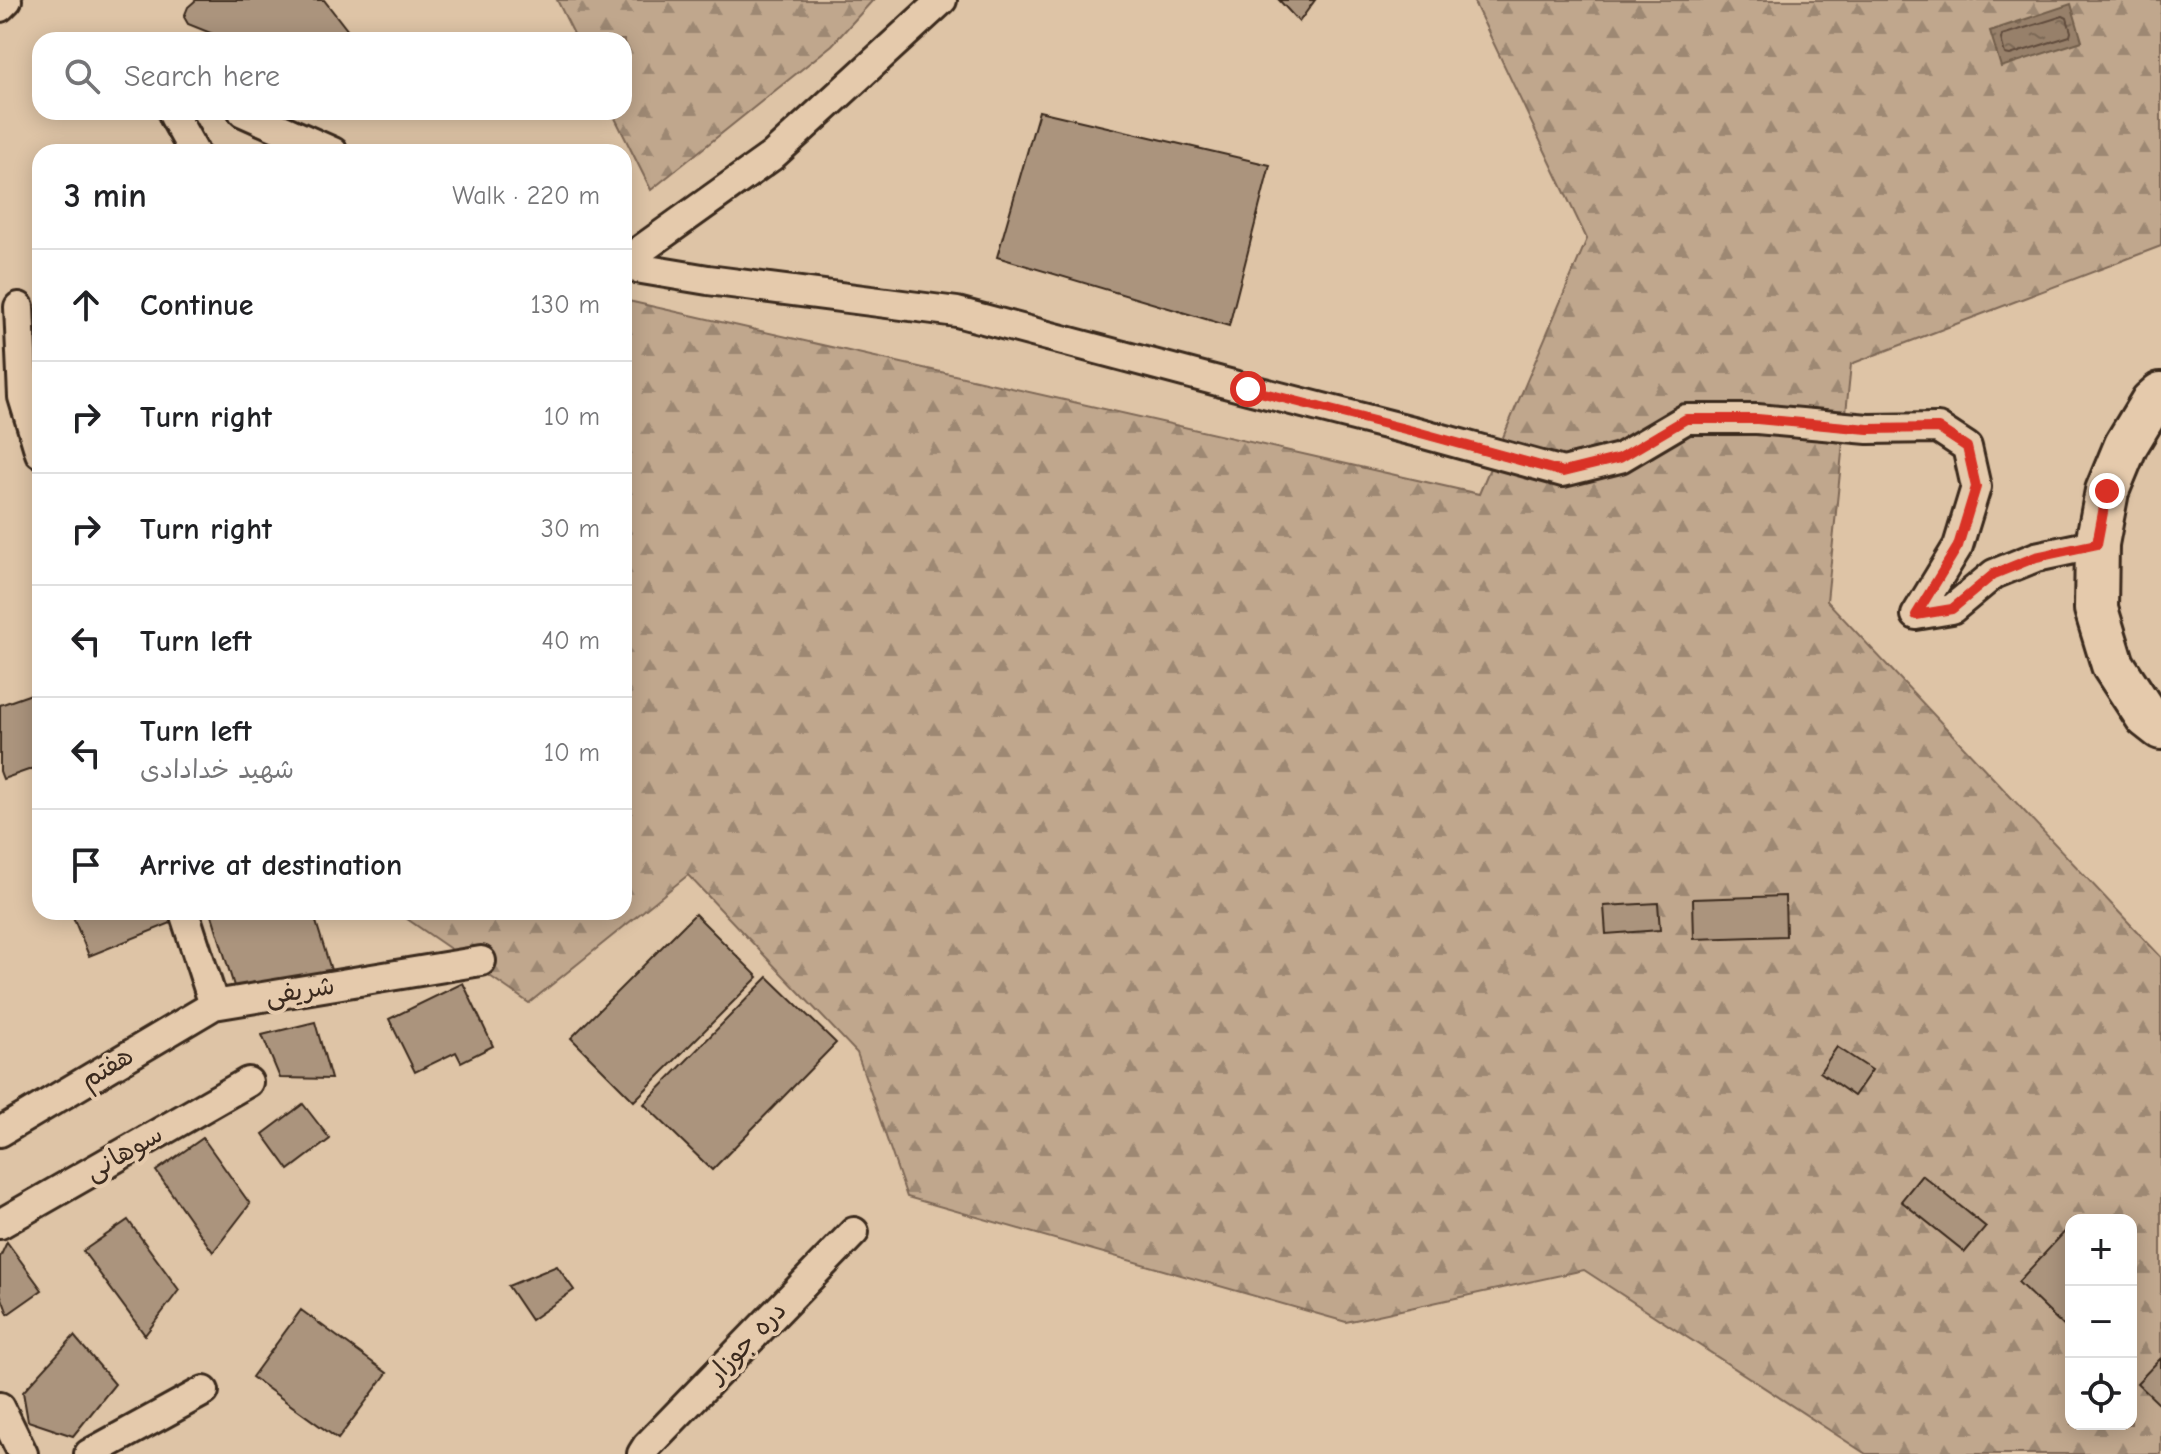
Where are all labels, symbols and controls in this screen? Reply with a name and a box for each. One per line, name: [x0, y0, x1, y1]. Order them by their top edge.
search box: [32, 32, 632, 120]
icon: search: [60, 54, 104, 98]
text: Search here: [124, 59, 280, 94]
text: 3 min: [64, 176, 147, 216]
text: Walk · 220 m: [452, 181, 600, 211]
icon: ahead: [64, 283, 108, 327]
text: Continue: [140, 288, 254, 323]
text: 130 m: [531, 290, 600, 320]
route start: [1230, 371, 1266, 407]
icon: right: [64, 395, 108, 439]
text: Turn right: [140, 400, 272, 435]
text: 10 m: [544, 402, 600, 432]
route end: [2089, 473, 2125, 509]
icon: right: [64, 507, 108, 551]
text: Turn right: [140, 512, 272, 547]
text: 30 m: [541, 514, 600, 544]
icon: left: [64, 619, 108, 663]
text: Turn left: [140, 624, 252, 659]
text: 40 m: [541, 626, 600, 656]
text: Turn left: [140, 714, 252, 749]
icon: left: [64, 731, 108, 775]
text: 10 m: [544, 738, 600, 768]
text: شهید خدادادی: [140, 755, 294, 785]
icon: arrive: [64, 843, 108, 887]
text: Arrive at destination: [140, 848, 402, 883]
street label: شریفی: [263, 971, 337, 1012]
street label: هفتم: [75, 1041, 141, 1099]
street label: سوهانی: [80, 1119, 169, 1188]
map controls: [2065, 1214, 2137, 1430]
button: +: [2065, 1214, 2137, 1286]
button: −: [2065, 1286, 2137, 1358]
street label: دره جوزار: [700, 1295, 793, 1390]
button: locate: [2065, 1358, 2137, 1430]

